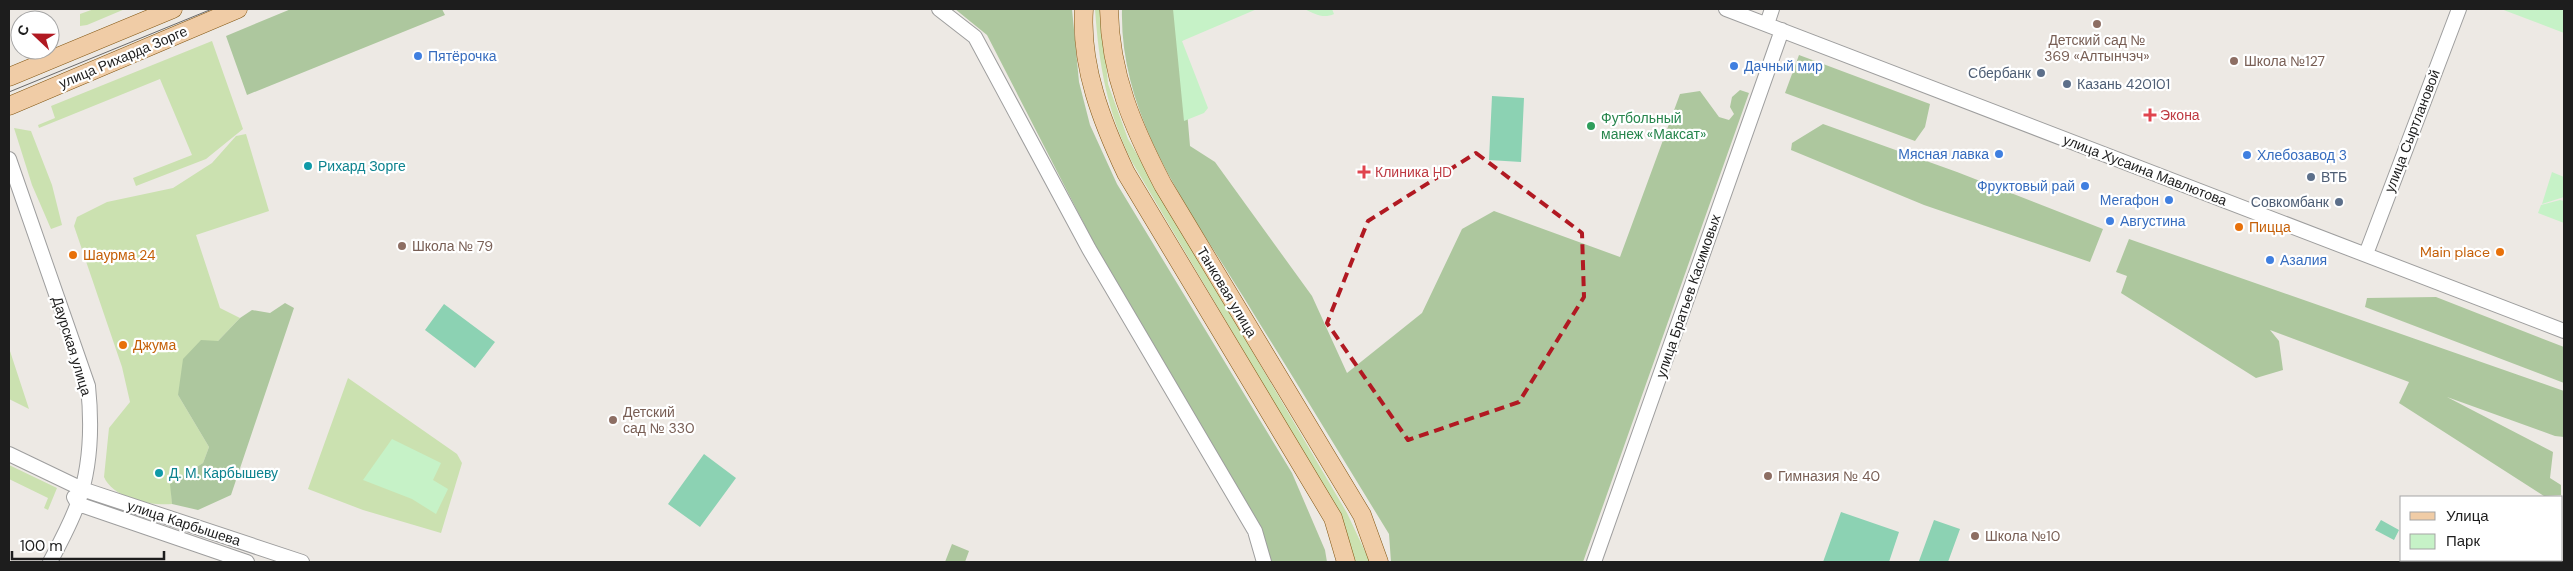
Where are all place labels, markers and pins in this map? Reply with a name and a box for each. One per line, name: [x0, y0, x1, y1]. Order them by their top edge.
marker: Детский сад № 369 «Алтынчэч»: [2091, 18, 2103, 30]
place label: Детский сад № 369 «Алтынчэч»: [2044, 31, 2150, 65]
place label: Пятёрочка: [428, 47, 497, 65]
marker: Пятёрочка: [412, 50, 424, 62]
place label: Школа №127: [2244, 52, 2325, 70]
marker: Школа №127: [2228, 55, 2240, 67]
place label: Дачный мир: [1744, 57, 1823, 75]
marker: Дачный мир: [1728, 60, 1740, 72]
place label: Сбербанк: [1968, 64, 2032, 82]
marker: Сбербанк: [2035, 67, 2047, 79]
place label: Казань 420101: [2077, 75, 2170, 93]
marker: Казань 420101: [2061, 78, 2073, 90]
place label: Экона: [2160, 106, 2200, 124]
place label: Футбольный манеж «Максат»: [1601, 109, 1706, 143]
marker: Экона: [2144, 109, 2156, 121]
marker: Футбольный манеж «Максат»: [1585, 120, 1597, 132]
place label: Мясная лавка: [1898, 145, 1989, 163]
place label: Хлебозавод 3: [2257, 146, 2347, 164]
marker: Мясная лавка: [1993, 148, 2005, 160]
marker: Хлебозавод 3: [2241, 149, 2253, 161]
place label: Рихард Зорге: [318, 157, 406, 175]
marker: Рихард Зорге: [302, 160, 314, 172]
place label: Клиника HD: [1375, 163, 1452, 181]
marker: Клиника HD: [1357, 165, 1371, 179]
place label: ВТБ: [2321, 168, 2347, 186]
marker: ВТБ: [2305, 171, 2317, 183]
place label: Фруктовый рай: [1977, 177, 2075, 195]
marker: Фруктовый рай: [2079, 180, 2091, 192]
place label: Мегафон: [2100, 191, 2159, 209]
place label: Совкомбанк: [2251, 193, 2330, 211]
marker: Мегафон: [2163, 194, 2175, 206]
marker: Совкомбанк: [2333, 196, 2345, 208]
place label: Августина: [2120, 212, 2186, 230]
marker: Августина: [2104, 215, 2116, 227]
place label: Пицца: [2249, 218, 2291, 236]
marker: Пицца: [2233, 221, 2245, 233]
place label: Школа № 79: [412, 237, 493, 255]
marker: Школа № 79: [396, 240, 408, 252]
place label: Main place: [2420, 243, 2490, 261]
place label: Шаурма 24: [83, 246, 156, 264]
marker: Main place: [2494, 246, 2506, 258]
marker: Шаурма 24: [67, 249, 79, 261]
place label: Азалия: [2280, 251, 2327, 269]
marker: Азалия: [2264, 254, 2276, 266]
place label: Джума: [133, 336, 176, 354]
marker: Джума: [117, 339, 129, 351]
place label: Детский сад № 330: [623, 403, 695, 437]
marker: Детский сад № 330: [607, 414, 619, 426]
place label: Д. М. Карбышеву: [169, 464, 278, 482]
marker: Д. М. Карбышеву: [153, 467, 165, 479]
place label: Гимназия № 40: [1778, 467, 1880, 485]
marker: Гимназия № 40: [1762, 470, 1774, 482]
place label: Школа №10: [1985, 527, 2060, 545]
marker: Школа №10: [1969, 530, 1981, 542]

